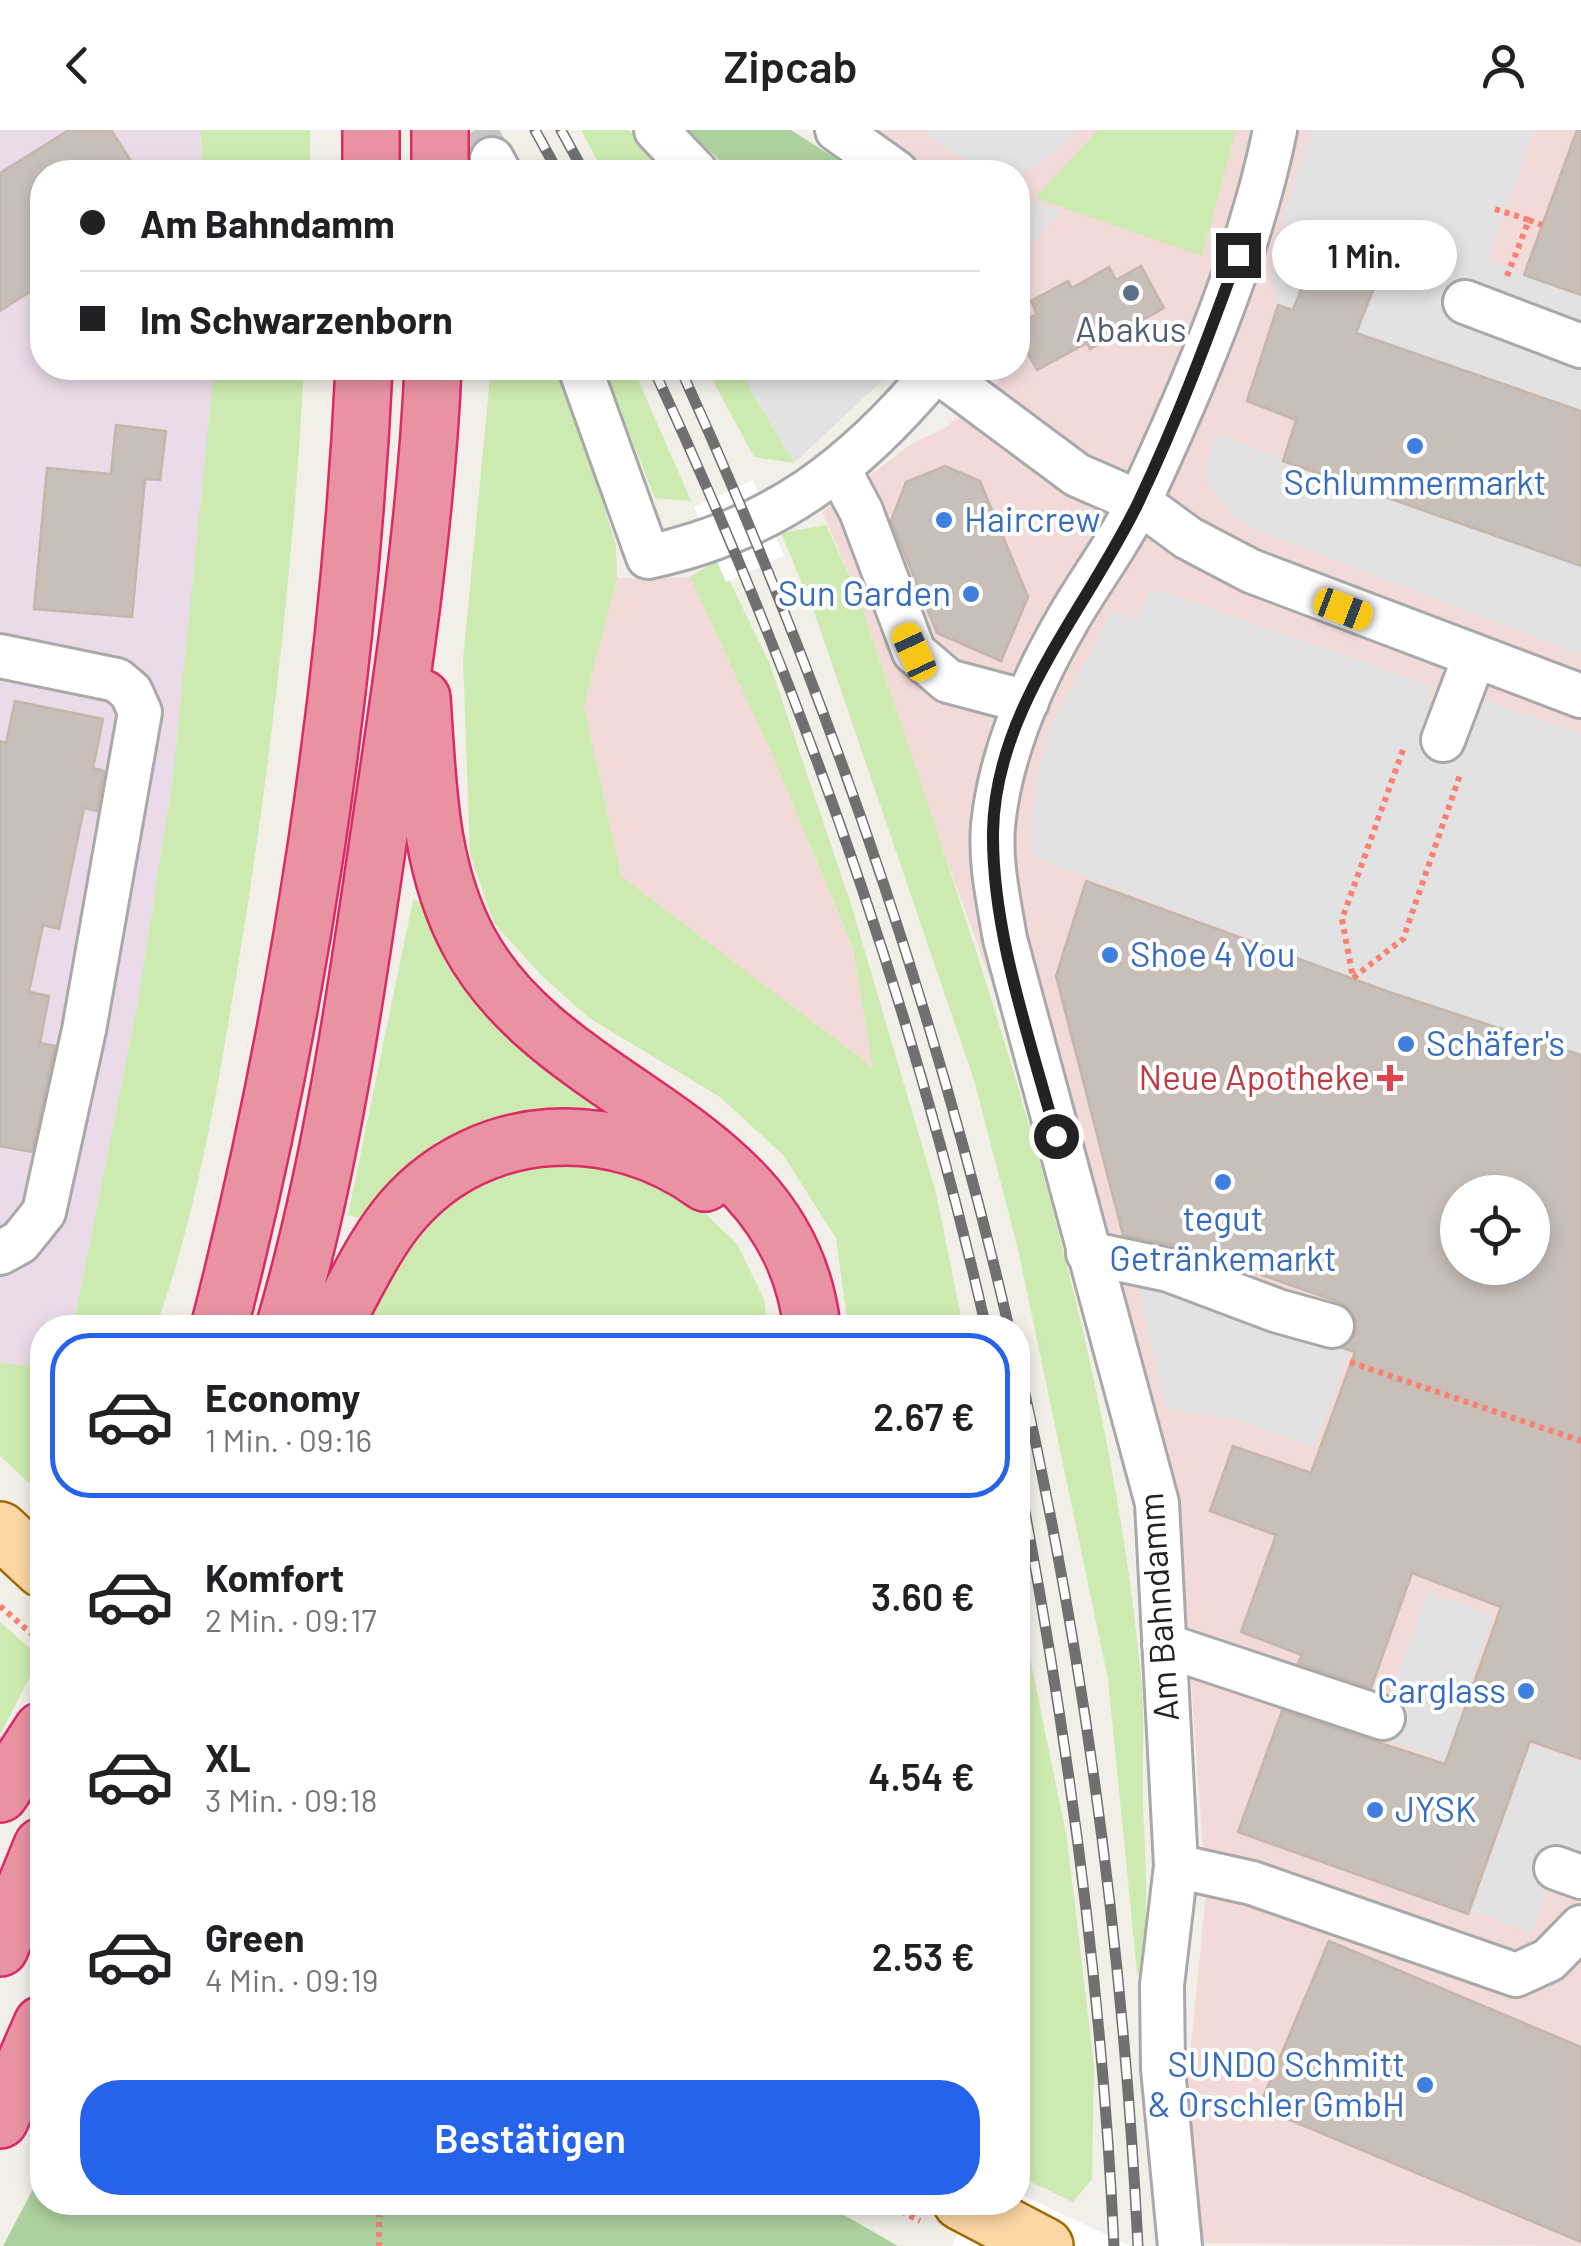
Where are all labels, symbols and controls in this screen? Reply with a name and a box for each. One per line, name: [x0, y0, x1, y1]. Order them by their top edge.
icon: back: [50, 38, 105, 93]
text: Zipcab: [723, 38, 858, 92]
icon: person: [1476, 38, 1531, 93]
text: Am Bahndamm: [140, 200, 395, 246]
callout: 1 Min.: [1273, 220, 1458, 290]
route end: [1216, 233, 1261, 278]
text: 1 Min.: [1327, 236, 1402, 274]
marker: Abakus: [1120, 282, 1142, 304]
text: Im Schwarzenborn: [140, 296, 453, 342]
place label: Abakus: [1075, 307, 1187, 349]
marker: Schlummermarkt: [1404, 435, 1426, 457]
place label: Schlummermarkt: [1283, 460, 1547, 502]
place label: Haircrew: [964, 497, 1100, 539]
marker: Haircrew: [933, 509, 955, 531]
place label: Sun Garden: [778, 571, 951, 613]
marker: Sun Garden: [960, 583, 982, 605]
car: [1310, 584, 1376, 634]
car: [888, 618, 940, 686]
place label: Shoe 4 You: [1130, 932, 1296, 974]
marker: Shoe 4 You: [1099, 944, 1121, 966]
place label: Schäfer's: [1426, 1021, 1565, 1063]
marker: Schäfer's: [1395, 1033, 1417, 1055]
place label: Neue Apotheke: [1139, 1055, 1370, 1097]
marker: Neue Apotheke: [1379, 1067, 1401, 1089]
route start: [1034, 1114, 1079, 1159]
marker: tegut Getränkemarkt: [1212, 1171, 1234, 1193]
map controls: [1440, 1175, 1550, 1285]
button: locate: [1440, 1175, 1550, 1285]
place label: tegut Getränkemarkt: [1109, 1196, 1337, 1278]
icon: car: [85, 1371, 175, 1461]
text: Economy: [205, 1374, 360, 1420]
text: 2.67 €: [873, 1393, 975, 1439]
text: 1 Min. · 09:16: [205, 1420, 372, 1458]
street label: Am Bahndamm: [1128, 1491, 1186, 1723]
icon: car: [85, 1551, 175, 1641]
text: Komfort: [205, 1554, 344, 1600]
text: 3.60 €: [871, 1573, 975, 1619]
text: 2 Min. · 09:17: [205, 1600, 377, 1638]
place label: Carglass: [1377, 1668, 1506, 1710]
marker: Carglass: [1515, 1680, 1537, 1702]
icon: car: [85, 1731, 175, 1821]
text: XL: [205, 1734, 251, 1780]
text: 4.54 €: [868, 1753, 975, 1799]
text: 3 Min. · 09:18: [205, 1780, 377, 1818]
place label: JYSK: [1395, 1787, 1476, 1829]
marker: JYSK: [1364, 1799, 1386, 1821]
icon: car: [85, 1911, 175, 2001]
text: Green: [205, 1914, 305, 1960]
text: 2.53 €: [872, 1933, 975, 1979]
text: 4 Min. · 09:19: [205, 1960, 379, 1998]
place label: SUNDO Schmitt & Orschler GmbH: [1148, 2042, 1405, 2124]
marker: SUNDO Schmitt & Orschler GmbH: [1414, 2074, 1436, 2096]
button: Bestätigen: [80, 2080, 980, 2195]

